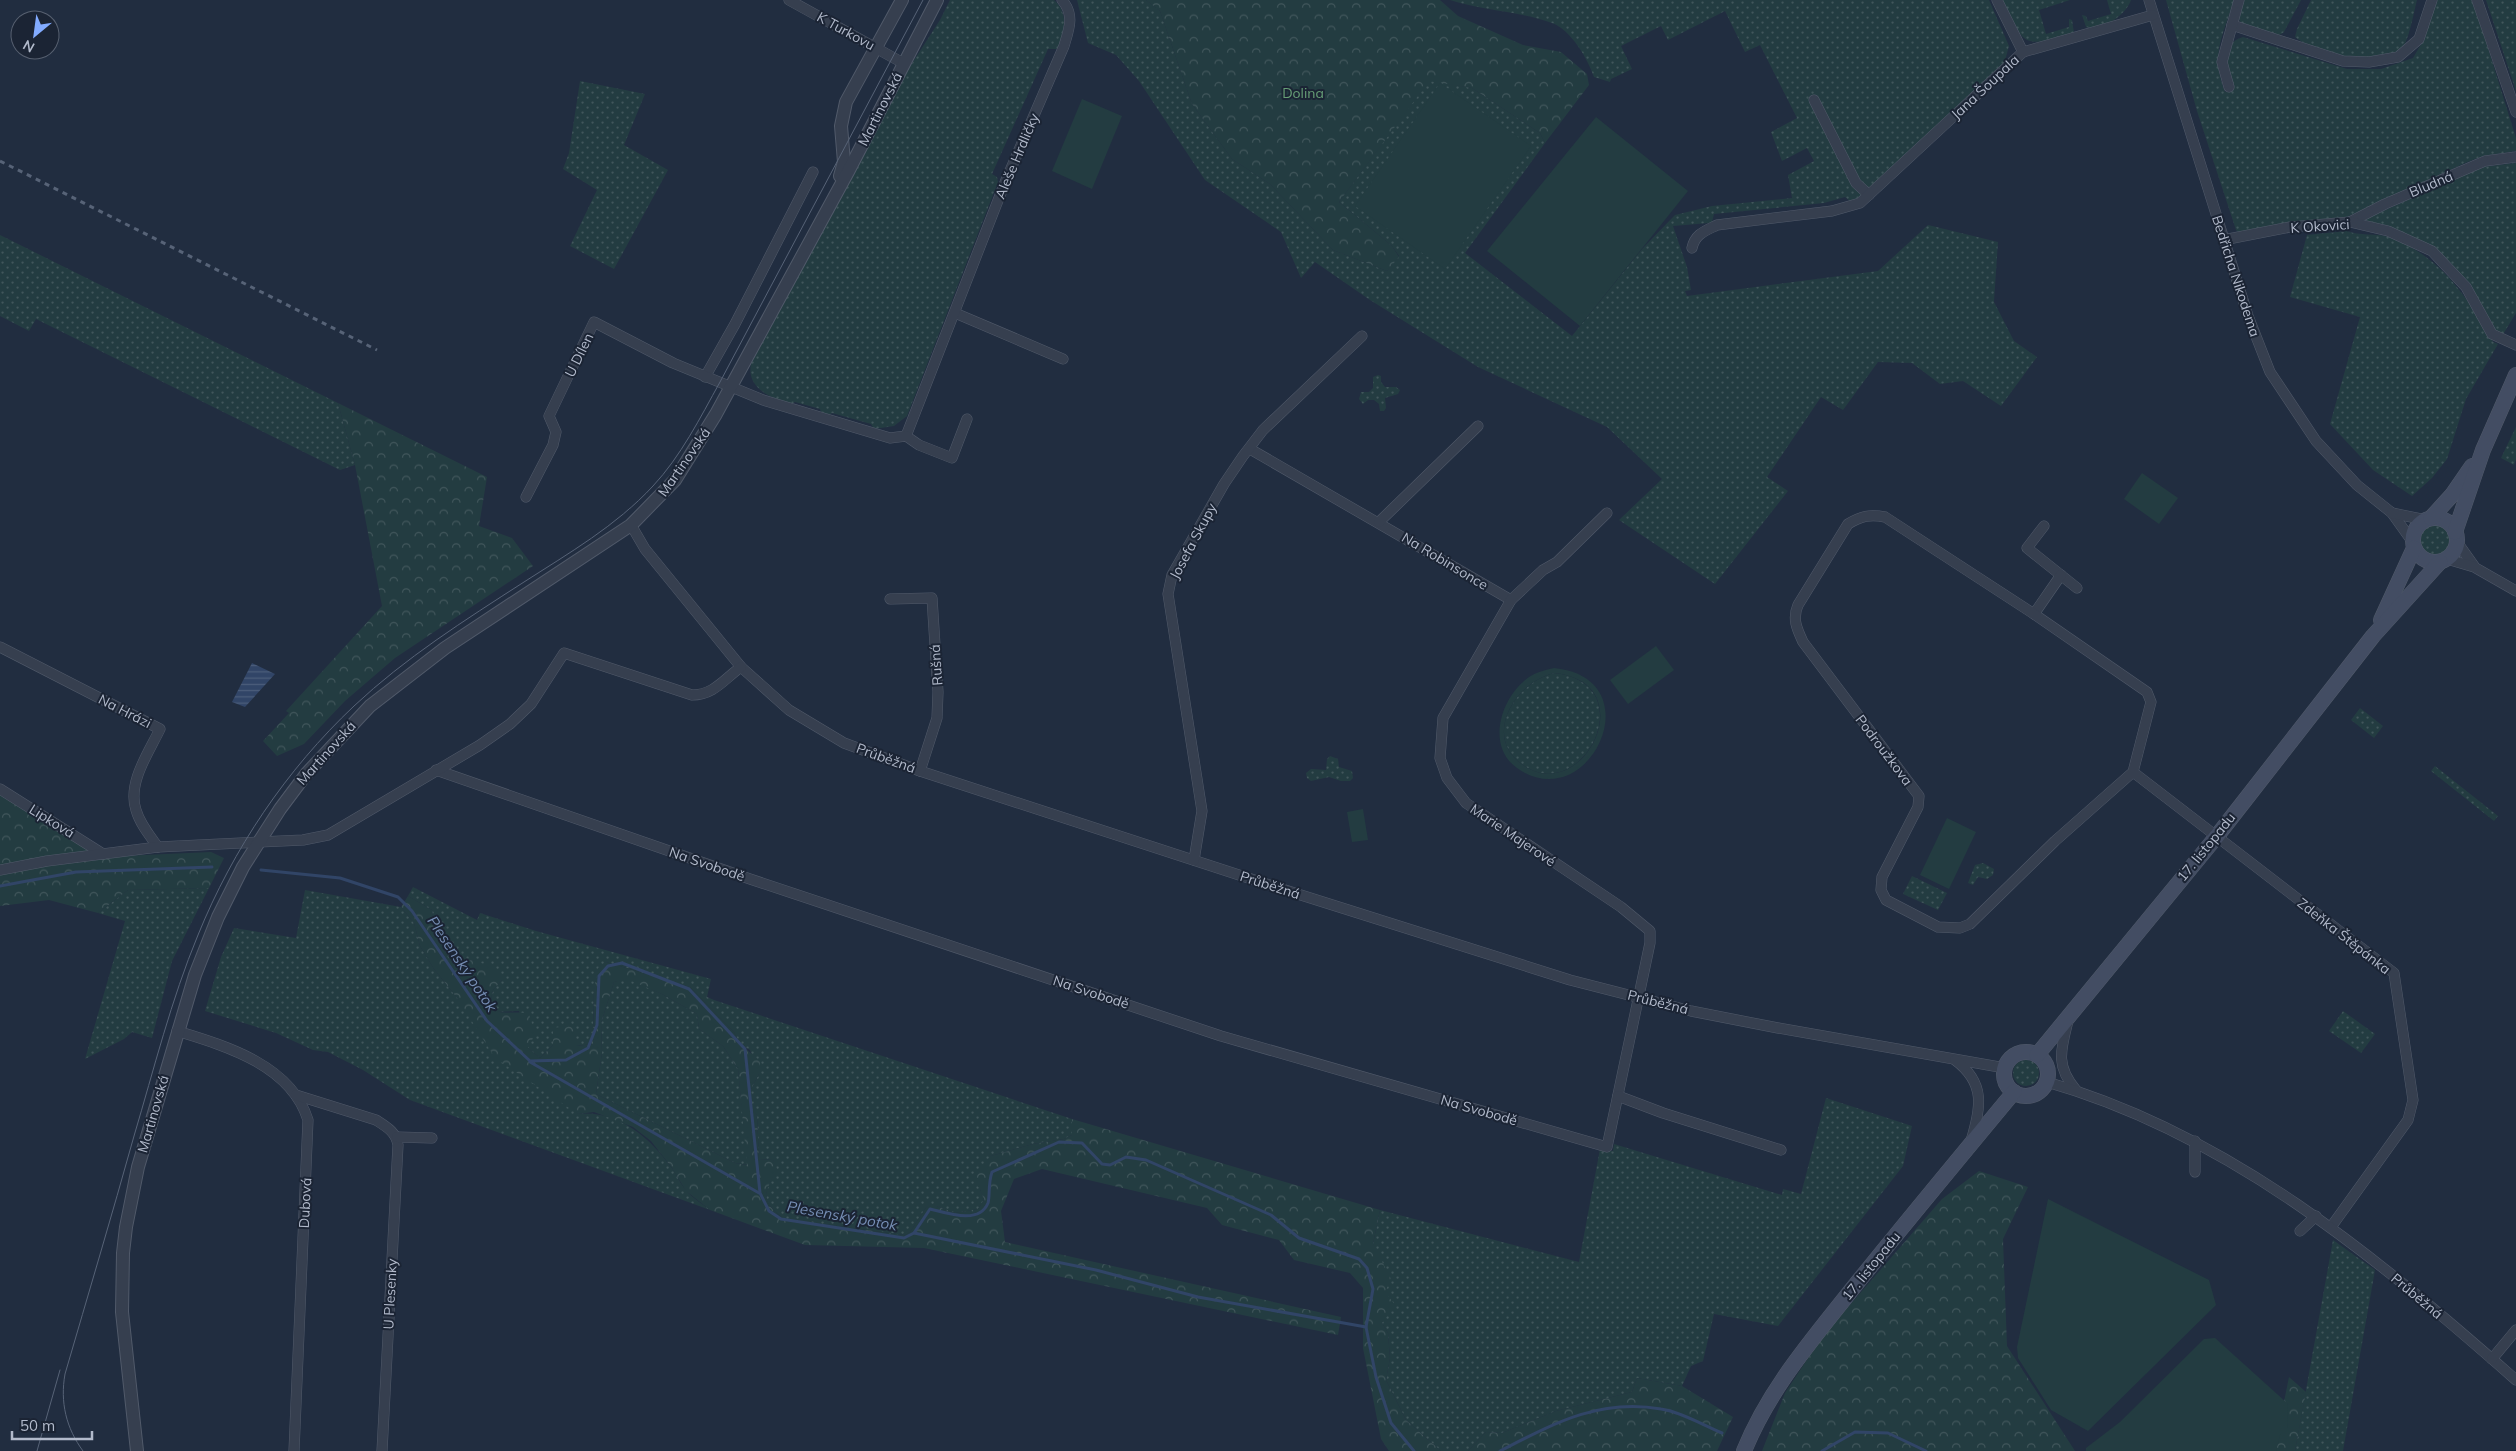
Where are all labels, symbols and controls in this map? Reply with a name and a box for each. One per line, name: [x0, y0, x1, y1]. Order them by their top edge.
street label: K Turkovu: [814, 8, 878, 54]
north arrow: [10, 10, 60, 60]
text: N: [20, 36, 38, 57]
street label: Jana Šoupala: [1947, 51, 2023, 123]
street label: Martinovská: [854, 69, 906, 149]
park label: Dolina: [1282, 84, 1324, 102]
street label: Aleše Hrdličky: [991, 110, 1043, 202]
street label: Bludná: [2406, 167, 2456, 201]
street label: Bedřicha Nikodema: [2208, 213, 2264, 339]
street label: K Okovici: [2290, 215, 2350, 237]
street label: U Dílen: [561, 330, 597, 380]
street label: Martinovská: [654, 424, 714, 500]
street label: Josefa Skupy: [1165, 499, 1221, 582]
street label: Na Robinsonce: [1399, 528, 1491, 594]
street label: Rušná: [926, 644, 946, 686]
street label: Na Hrázi: [95, 690, 155, 732]
street label: Podroužkova: [1851, 711, 1917, 789]
street label: Martinovská: [293, 717, 359, 789]
street label: Průběžná: [854, 739, 918, 777]
street label: Lipková: [26, 800, 78, 842]
street label: Marie Majerové: [1467, 800, 1559, 870]
street label: 17. listopadu: [2173, 809, 2239, 885]
street label: Na Svobodě: [667, 843, 747, 885]
street label: Průběžná: [1238, 867, 1302, 903]
street label: Zdeňka Štěpánka: [2294, 894, 2394, 978]
water label: Plesenský potok: [423, 912, 502, 1016]
street label: Na Svobodě: [1051, 971, 1131, 1013]
street label: Průběžná: [1626, 986, 1690, 1018]
street label: Martinovská: [133, 1073, 173, 1155]
street label: Na Svobodě: [1439, 1090, 1519, 1130]
street label: Dubová: [295, 1177, 315, 1229]
water label: Plesenský potok: [785, 1196, 900, 1235]
street label: 17. listopadu: [1838, 1228, 1904, 1304]
street label: U Plesenky: [379, 1257, 401, 1330]
street label: Průběžná: [2387, 1269, 2447, 1323]
scale bar: [12, 1408, 92, 1440]
text: 50 m: [20, 1416, 55, 1435]

